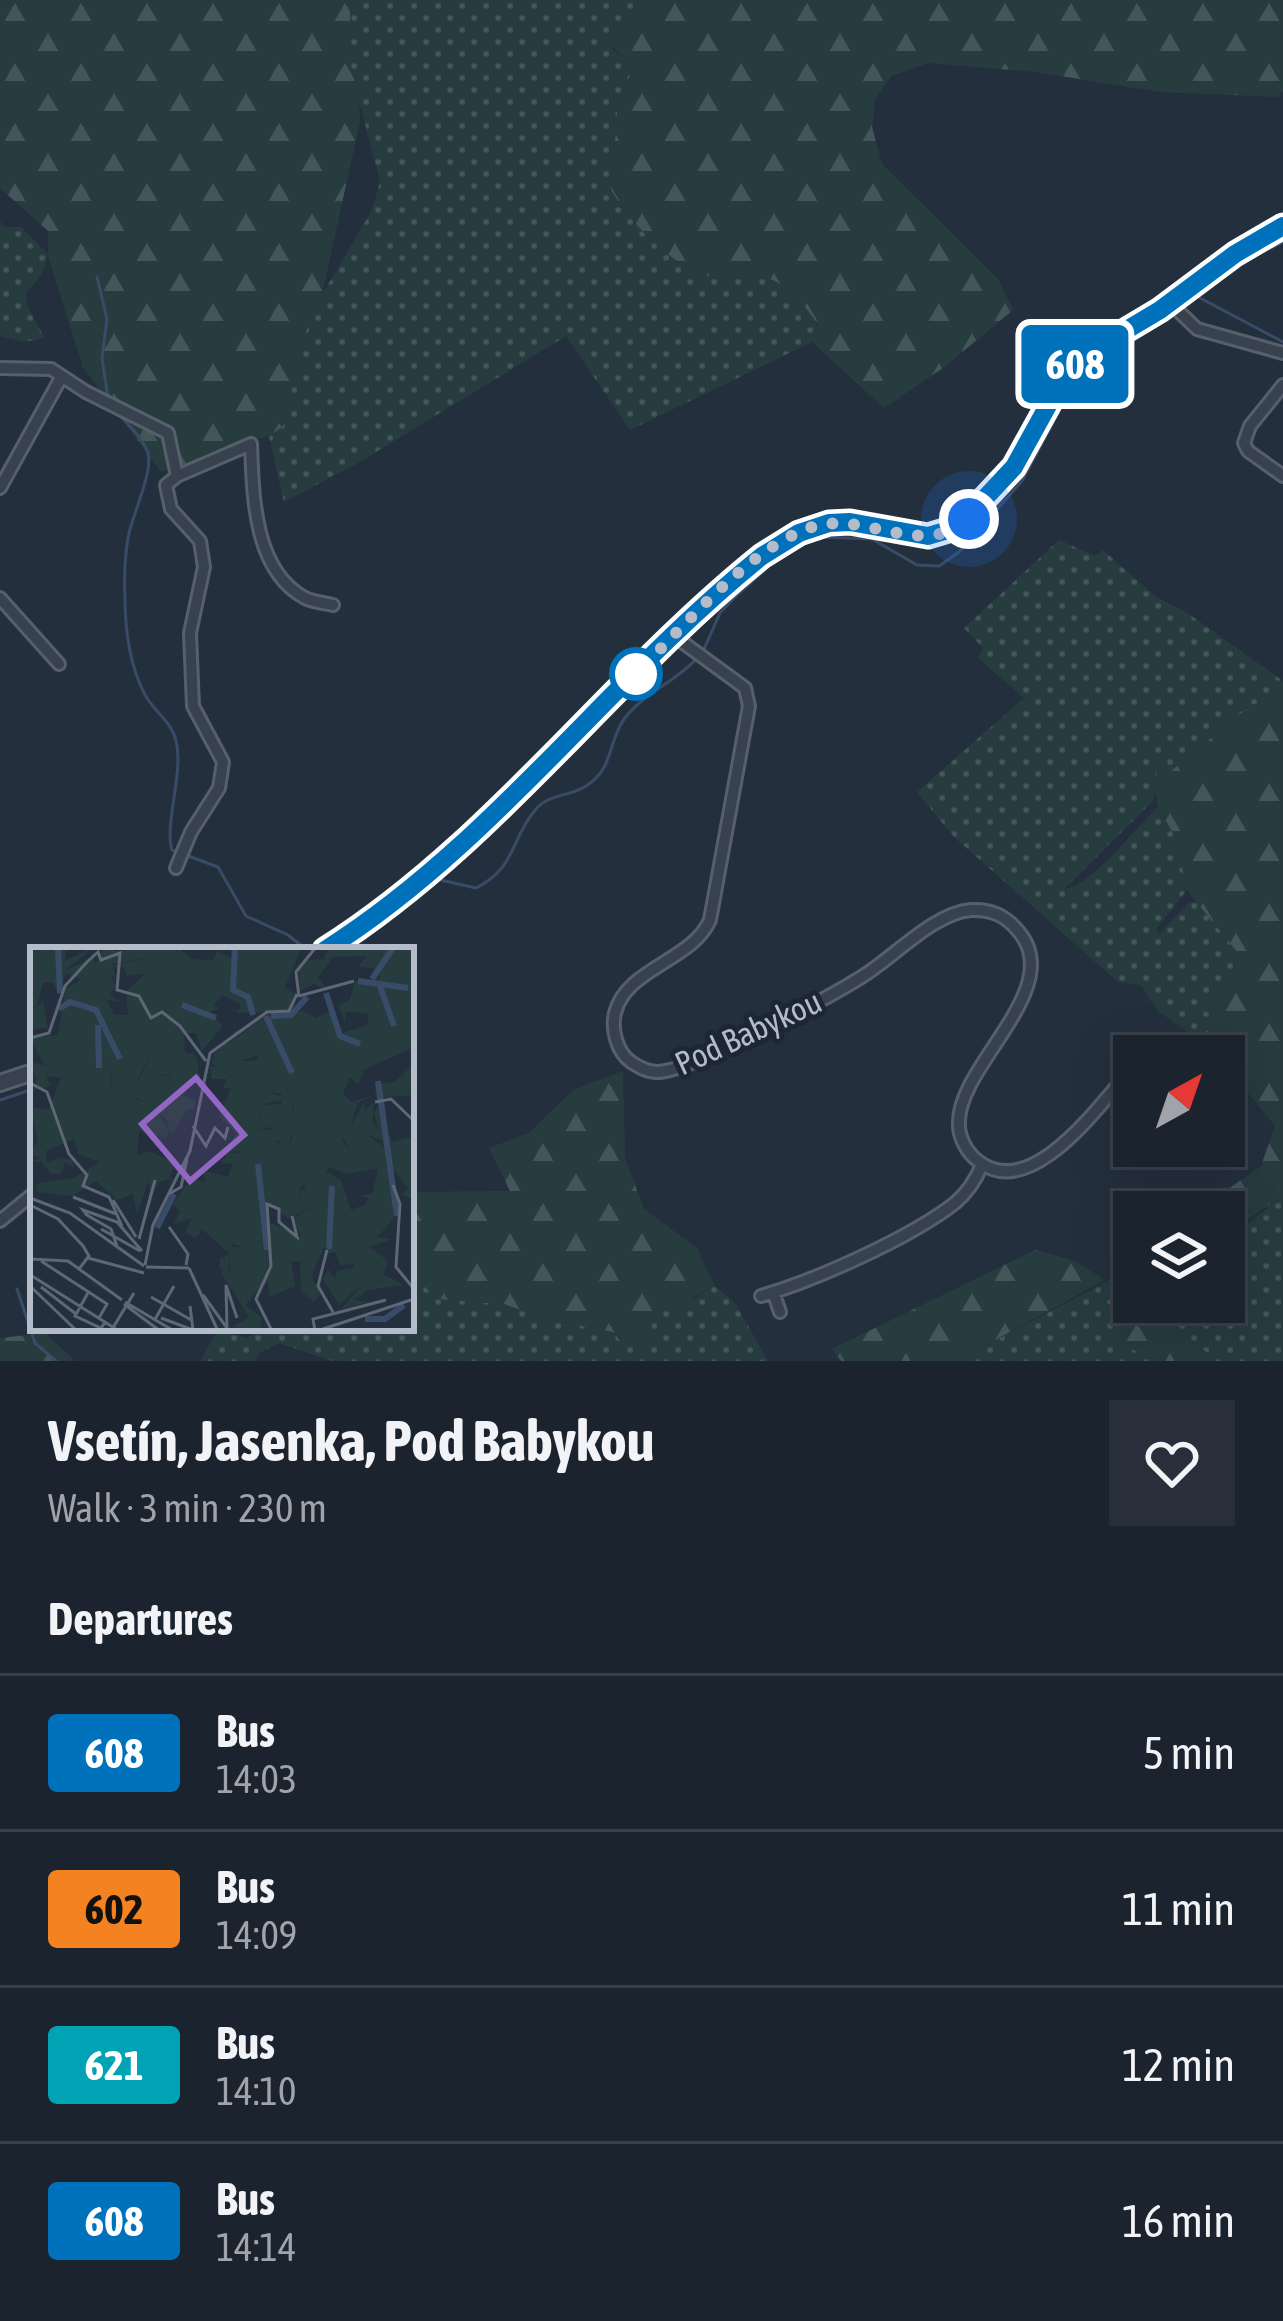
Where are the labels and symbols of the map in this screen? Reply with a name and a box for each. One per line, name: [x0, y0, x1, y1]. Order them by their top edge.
line badge: 608: [1006, 325, 1144, 403]
your location: [939, 489, 999, 549]
unlabelled marker: [611, 649, 661, 699]
inset map: [30, 947, 414, 1331]
street label: Pod Babykou: [669, 982, 827, 1082]
north arrow: [1113, 1035, 1245, 1167]

